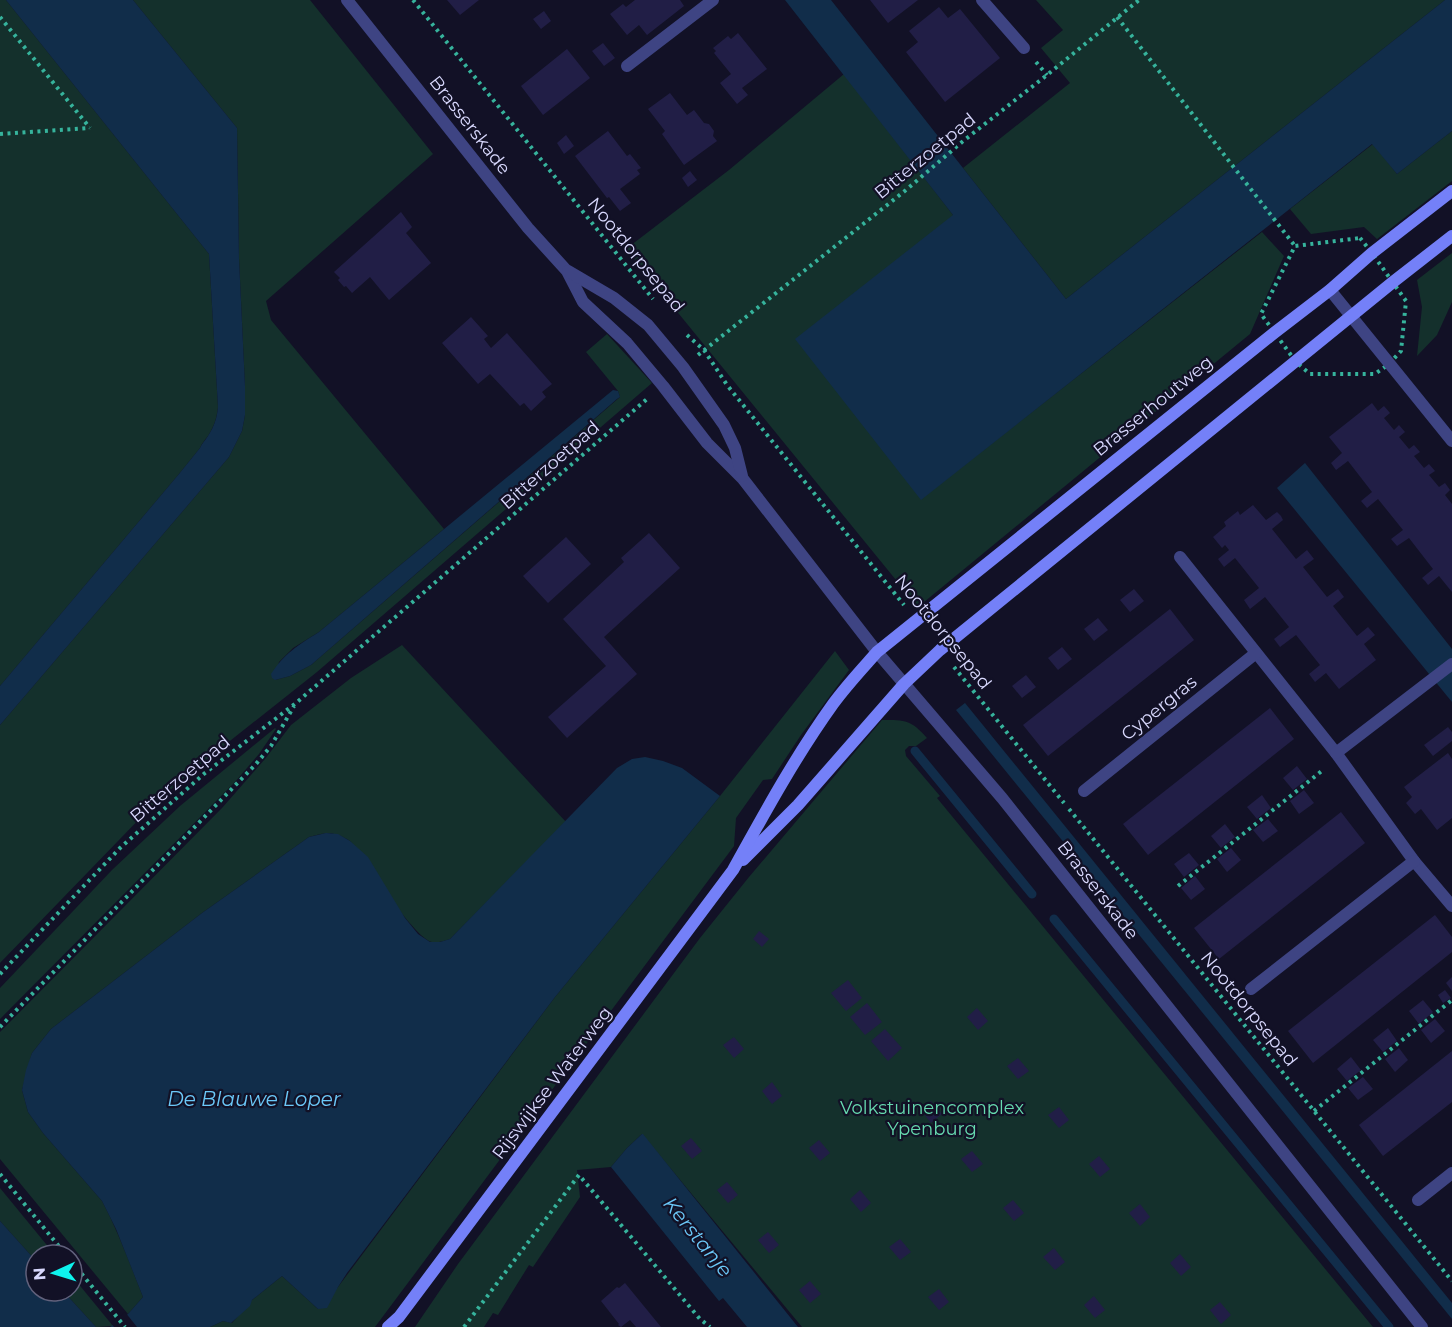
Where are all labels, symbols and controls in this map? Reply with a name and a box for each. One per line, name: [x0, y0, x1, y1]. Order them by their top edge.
street label: Brasserskade: [425, 71, 515, 179]
street label: Bitterzoetpad: [870, 108, 980, 204]
street label: Nootdorpsepad: [583, 193, 689, 317]
street label: Brasserhoutweg: [1089, 351, 1217, 461]
street label: Bitterzoetpad: [496, 416, 604, 514]
street label: Nootdorpsepad: [890, 570, 996, 694]
street label: Cypergras: [1117, 671, 1201, 745]
street label: Bitterzoetpad: [125, 731, 235, 827]
street label: Brasserskade: [1053, 836, 1143, 944]
street label: Nootdorpsepad: [1196, 947, 1302, 1071]
street label: Rijswijkse Waterweg: [487, 1002, 617, 1164]
water label: De Blauwe Loper: [167, 1087, 342, 1111]
park label: Volkstuinencomplex Ypenburg: [840, 1097, 1024, 1140]
water label: Kerstanje: [658, 1192, 738, 1282]
north arrow: [24, 1243, 84, 1303]
text: N: [30, 1267, 49, 1281]

